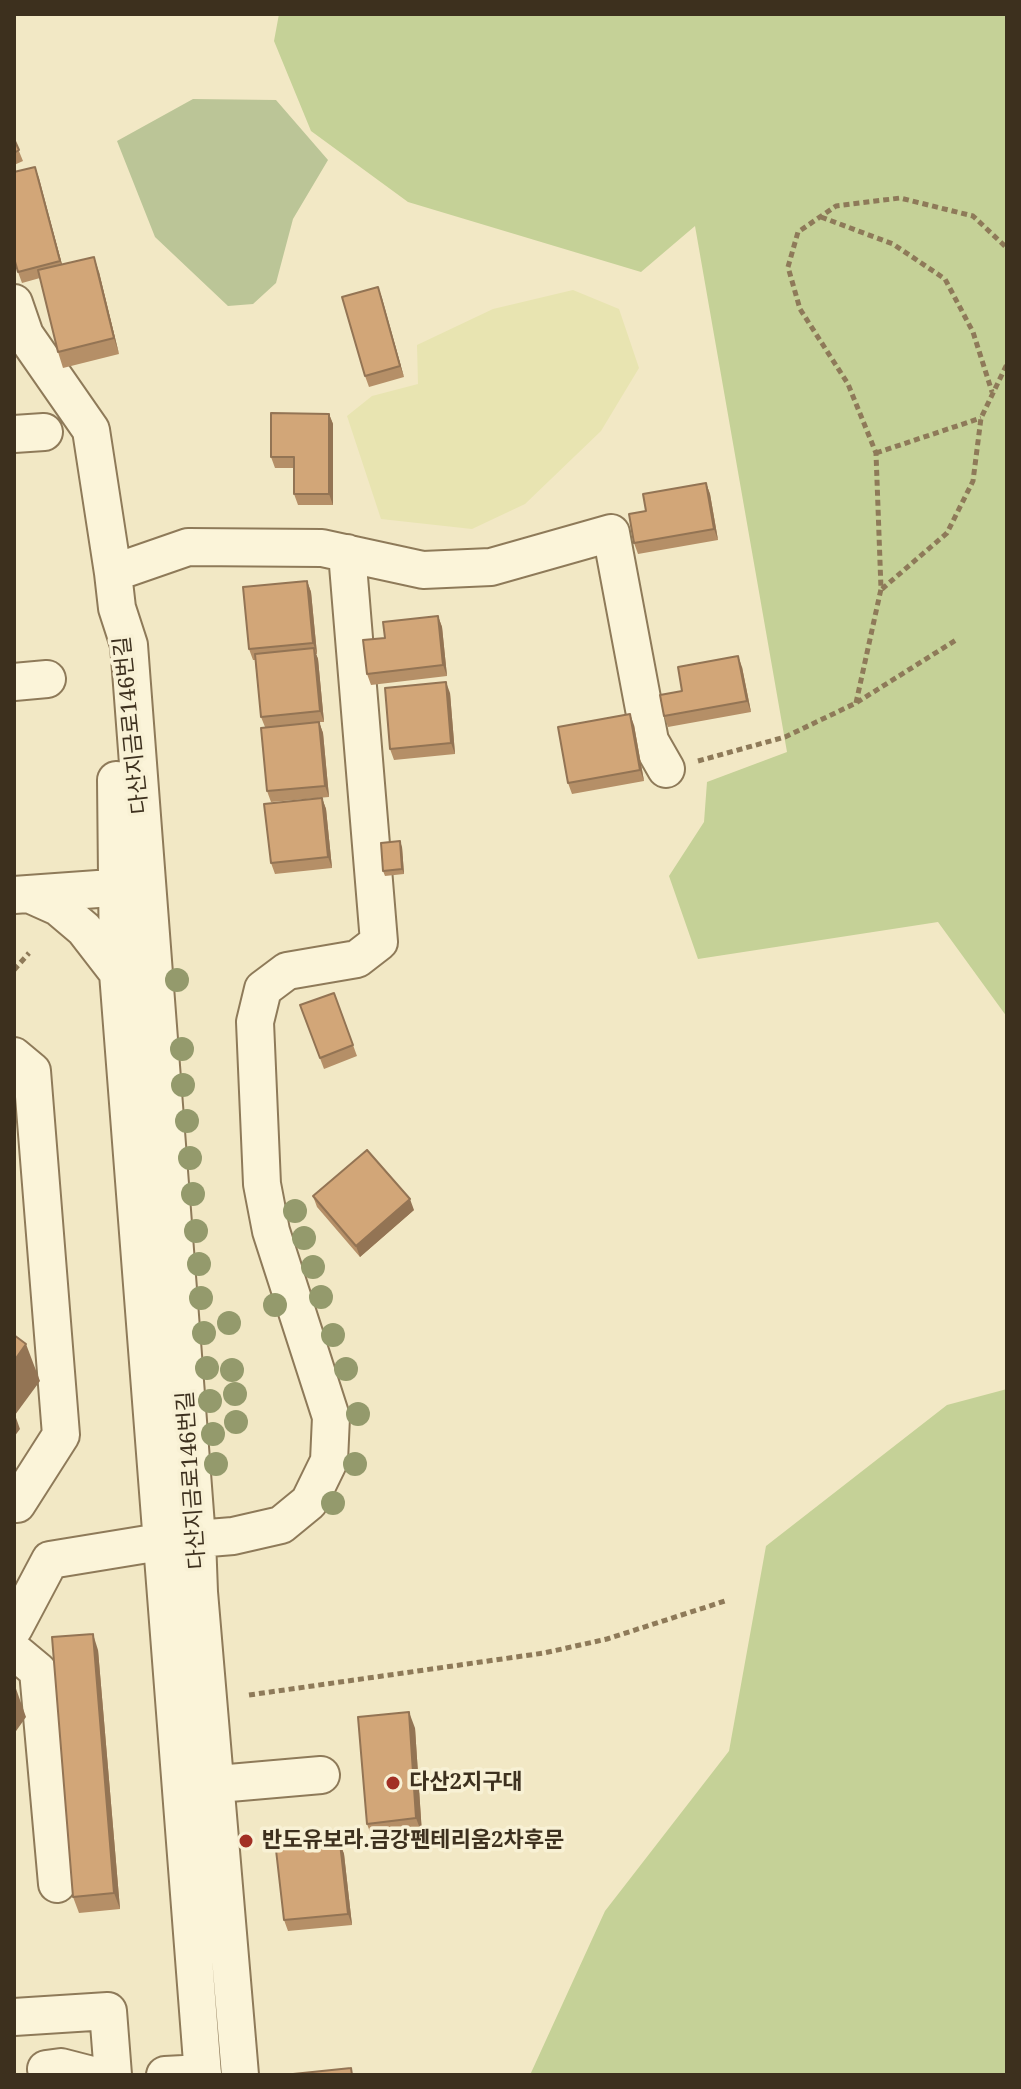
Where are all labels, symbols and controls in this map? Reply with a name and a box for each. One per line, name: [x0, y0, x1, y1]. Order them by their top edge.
street label: 다산지금로146번길: [110, 635, 154, 815]
street label: 다산지금로146번길: [173, 1390, 211, 1570]
place label: 다산2지구대: [409, 1770, 523, 1796]
marker: 다산2지구대: [384, 1774, 402, 1792]
place label: 반도유보라.금강펜테리움2차후문: [262, 1828, 564, 1854]
marker: 반도유보라.금강펜테리움2차후문: [237, 1832, 255, 1850]

